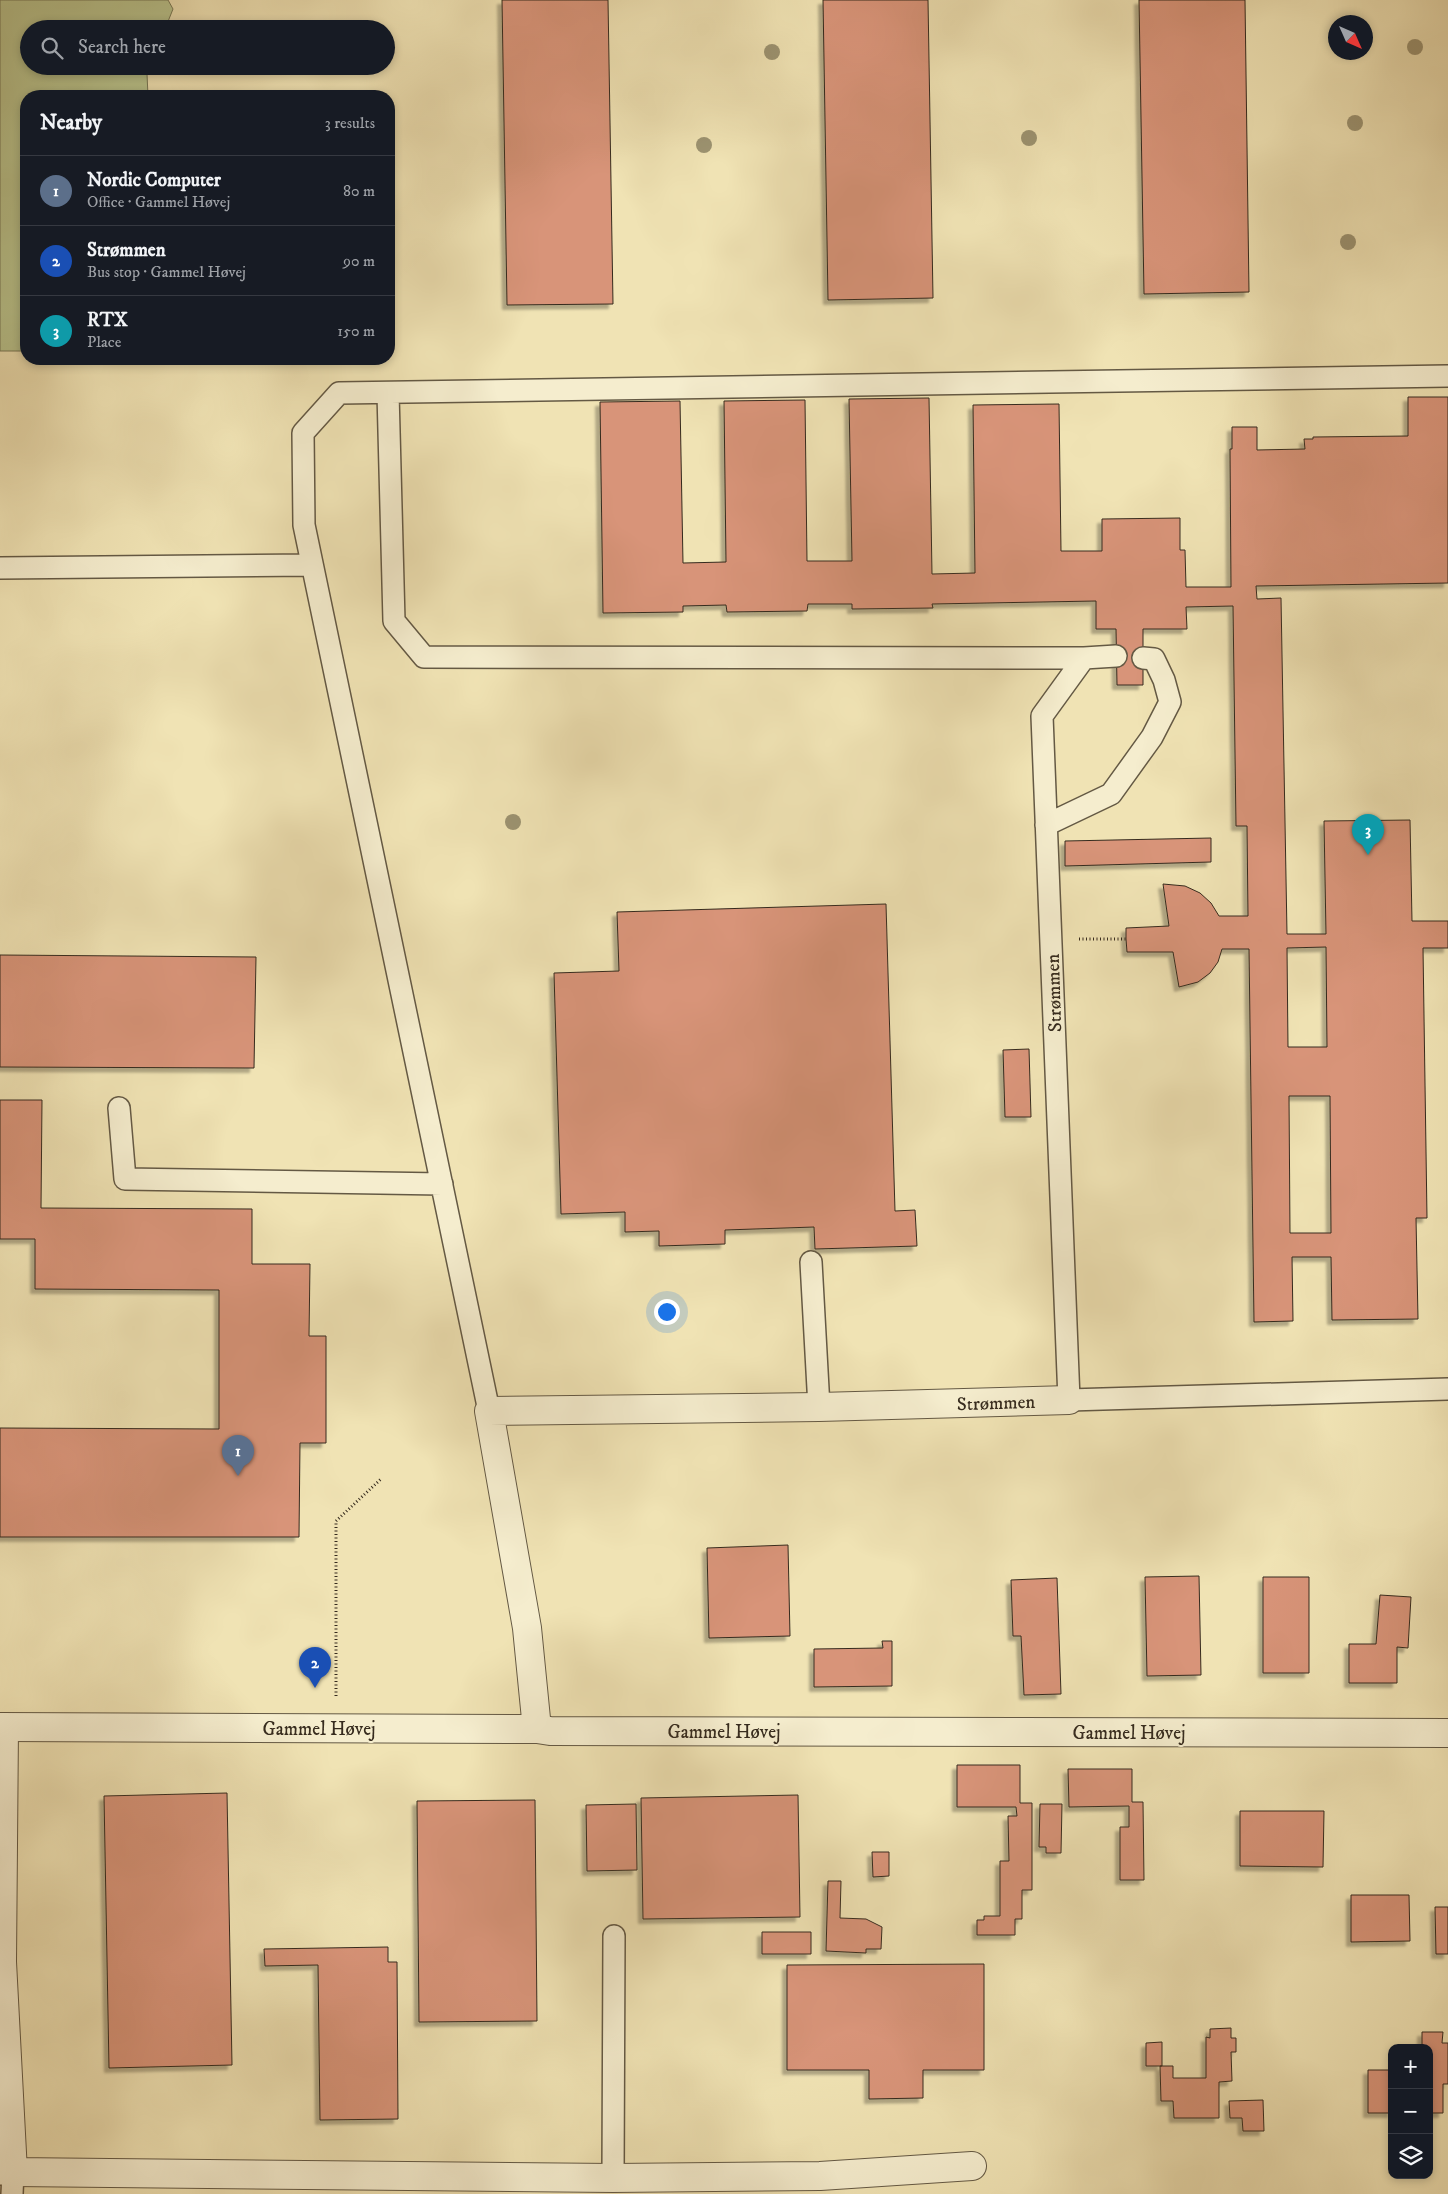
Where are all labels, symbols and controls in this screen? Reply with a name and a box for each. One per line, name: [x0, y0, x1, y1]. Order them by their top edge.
north arrow: [1328, 15, 1373, 60]
search box: [20, 20, 395, 75]
icon: search: [38, 34, 66, 62]
text: Search here: [78, 36, 166, 59]
text: Nearby: [40, 110, 102, 136]
text: 3 results: [325, 113, 375, 133]
text: Nordic Computer: [87, 169, 221, 192]
text: 1: [53, 181, 59, 201]
text: 80 m: [343, 181, 375, 201]
text: Office · Gammel Høvej: [87, 192, 230, 212]
text: Strømmen: [87, 239, 166, 262]
text: 2: [52, 251, 60, 271]
text: 90 m: [343, 251, 375, 271]
text: Bus stop · Gammel Høvej: [87, 262, 246, 282]
text: RTX: [87, 309, 128, 332]
text: 3: [53, 321, 59, 341]
text: 150 m: [337, 321, 375, 341]
text: Place: [87, 332, 121, 352]
pin: 3: [1352, 814, 1384, 855]
street label: Strømmen: [1042, 953, 1067, 1033]
your location: [654, 1299, 680, 1325]
street label: Strømmen: [956, 1391, 1036, 1416]
pin: 1: [222, 1435, 254, 1476]
pin: 2: [299, 1647, 331, 1688]
street label: Gammel Høvej: [262, 1718, 376, 1741]
street label: Gammel Høvej: [667, 1721, 781, 1744]
street label: Gammel Høvej: [1072, 1722, 1186, 1745]
map controls: [1388, 2044, 1433, 2179]
button: +: [1388, 2044, 1433, 2089]
button: −: [1388, 2089, 1433, 2134]
button: layers: [1388, 2134, 1433, 2179]

